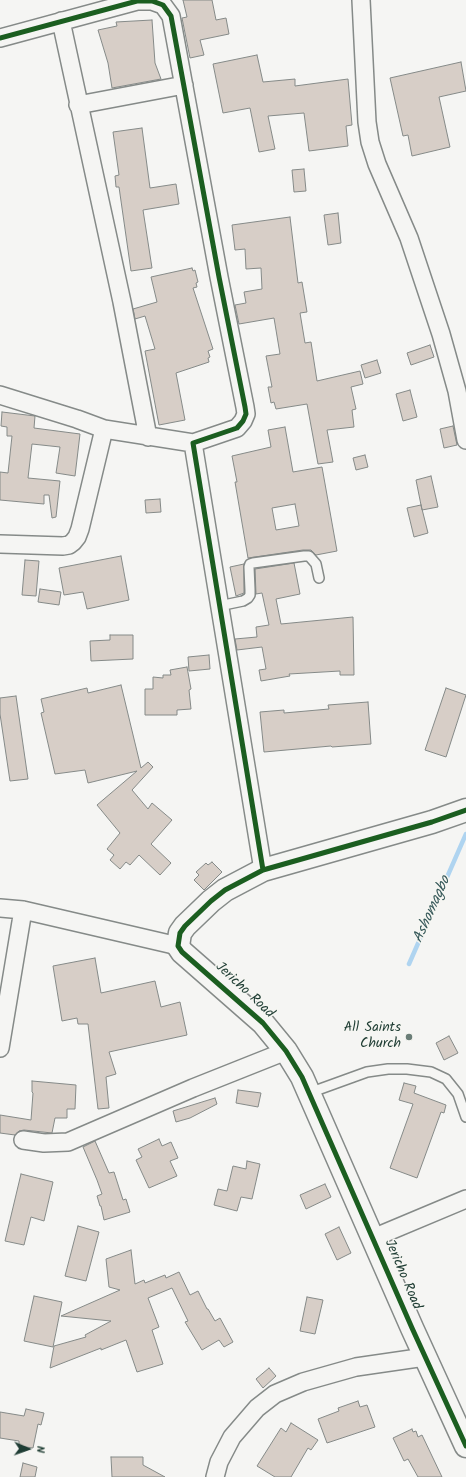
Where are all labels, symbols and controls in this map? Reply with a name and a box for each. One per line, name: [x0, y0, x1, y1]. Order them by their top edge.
water label: Ashomagbo: [410, 874, 456, 946]
street label: Jericho Road: [211, 959, 277, 1023]
place label: All Saints Church: [344, 1021, 401, 1054]
marker: All Saints Church: [404, 1032, 414, 1042]
street label: Jericho Road: [380, 1237, 424, 1313]
north arrow: [8, 1429, 48, 1469]
text: N: [31, 1446, 49, 1453]

